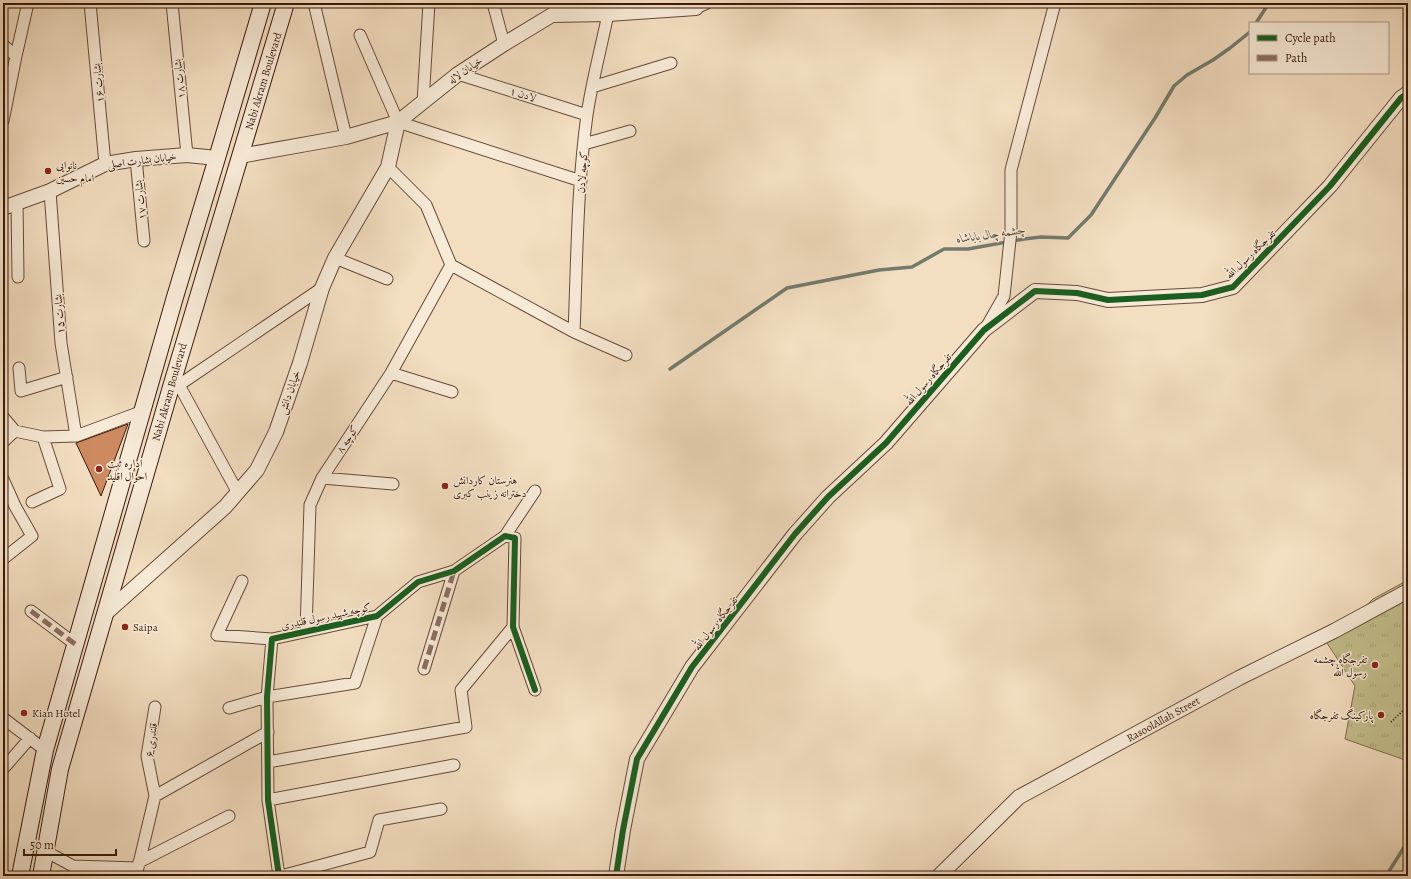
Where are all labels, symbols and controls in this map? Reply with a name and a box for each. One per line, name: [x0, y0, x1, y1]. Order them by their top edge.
legend: [1249, 22, 1389, 74]
street label: Nabi Akram Boulevard: [242, 30, 285, 132]
text: Cycle path: [1285, 30, 1336, 46]
text: Path: [1285, 50, 1308, 66]
street label: خیابان لاله: [445, 53, 485, 88]
street label: بشارت ۱۸: [170, 58, 189, 100]
street label: بشارت ۱۶: [89, 62, 108, 104]
street label: لادن ۱: [508, 83, 538, 106]
street label: خیابان بشارت اصلی: [106, 149, 178, 173]
street label: کوچه لادن: [574, 150, 591, 194]
place label: نانوایی امام حسین: [56, 158, 94, 188]
marker: نانوایی امام حسین: [43, 166, 53, 176]
street label: بشارت ۱۷: [131, 179, 150, 221]
water label: چشمه چال باباشاه: [955, 221, 1027, 248]
street label: تفرجگاه رسول الله: [1221, 224, 1279, 282]
street label: بشارت ۱۵: [51, 293, 68, 334]
street label: Nabi Akram Boulevard: [148, 341, 191, 443]
street label: تفرجگاه رسول الله: [900, 348, 956, 409]
street label: خیابان دانش: [275, 368, 304, 416]
street label: کوچه ۸: [333, 422, 362, 456]
place label: اداره ثبت احوال اقلید: [107, 456, 147, 484]
marker: اداره ثبت احوال اقلید: [94, 464, 104, 474]
place label: هنرستان کاردانش دخترانه زینب کبری: [453, 473, 527, 501]
marker: هنرستان کاردانش دخترانه زینب کبری: [440, 481, 450, 491]
street label: تفرجگاه رسول الله: [688, 591, 742, 653]
street label: کوچه شهید رسول قلندری: [279, 600, 373, 633]
place label: Saipa: [133, 620, 159, 635]
marker: Saipa: [120, 622, 130, 632]
place label: تفرجگاه چشمه رسول الله: [1313, 652, 1368, 680]
marker: تفرجگاه چشمه رسول الله: [1370, 660, 1380, 670]
street label: RasoolAllah Street: [1124, 693, 1203, 746]
place label: Kian Hotel: [32, 706, 80, 721]
marker: Kian Hotel: [19, 708, 29, 718]
place label: پارکینگ تفرجگاه: [1310, 708, 1374, 723]
marker: پارکینگ تفرجگاه: [1376, 710, 1386, 720]
street label: قلندری ۶: [142, 722, 161, 758]
scale bar: [24, 831, 116, 857]
text: 50 m: [30, 837, 54, 853]

